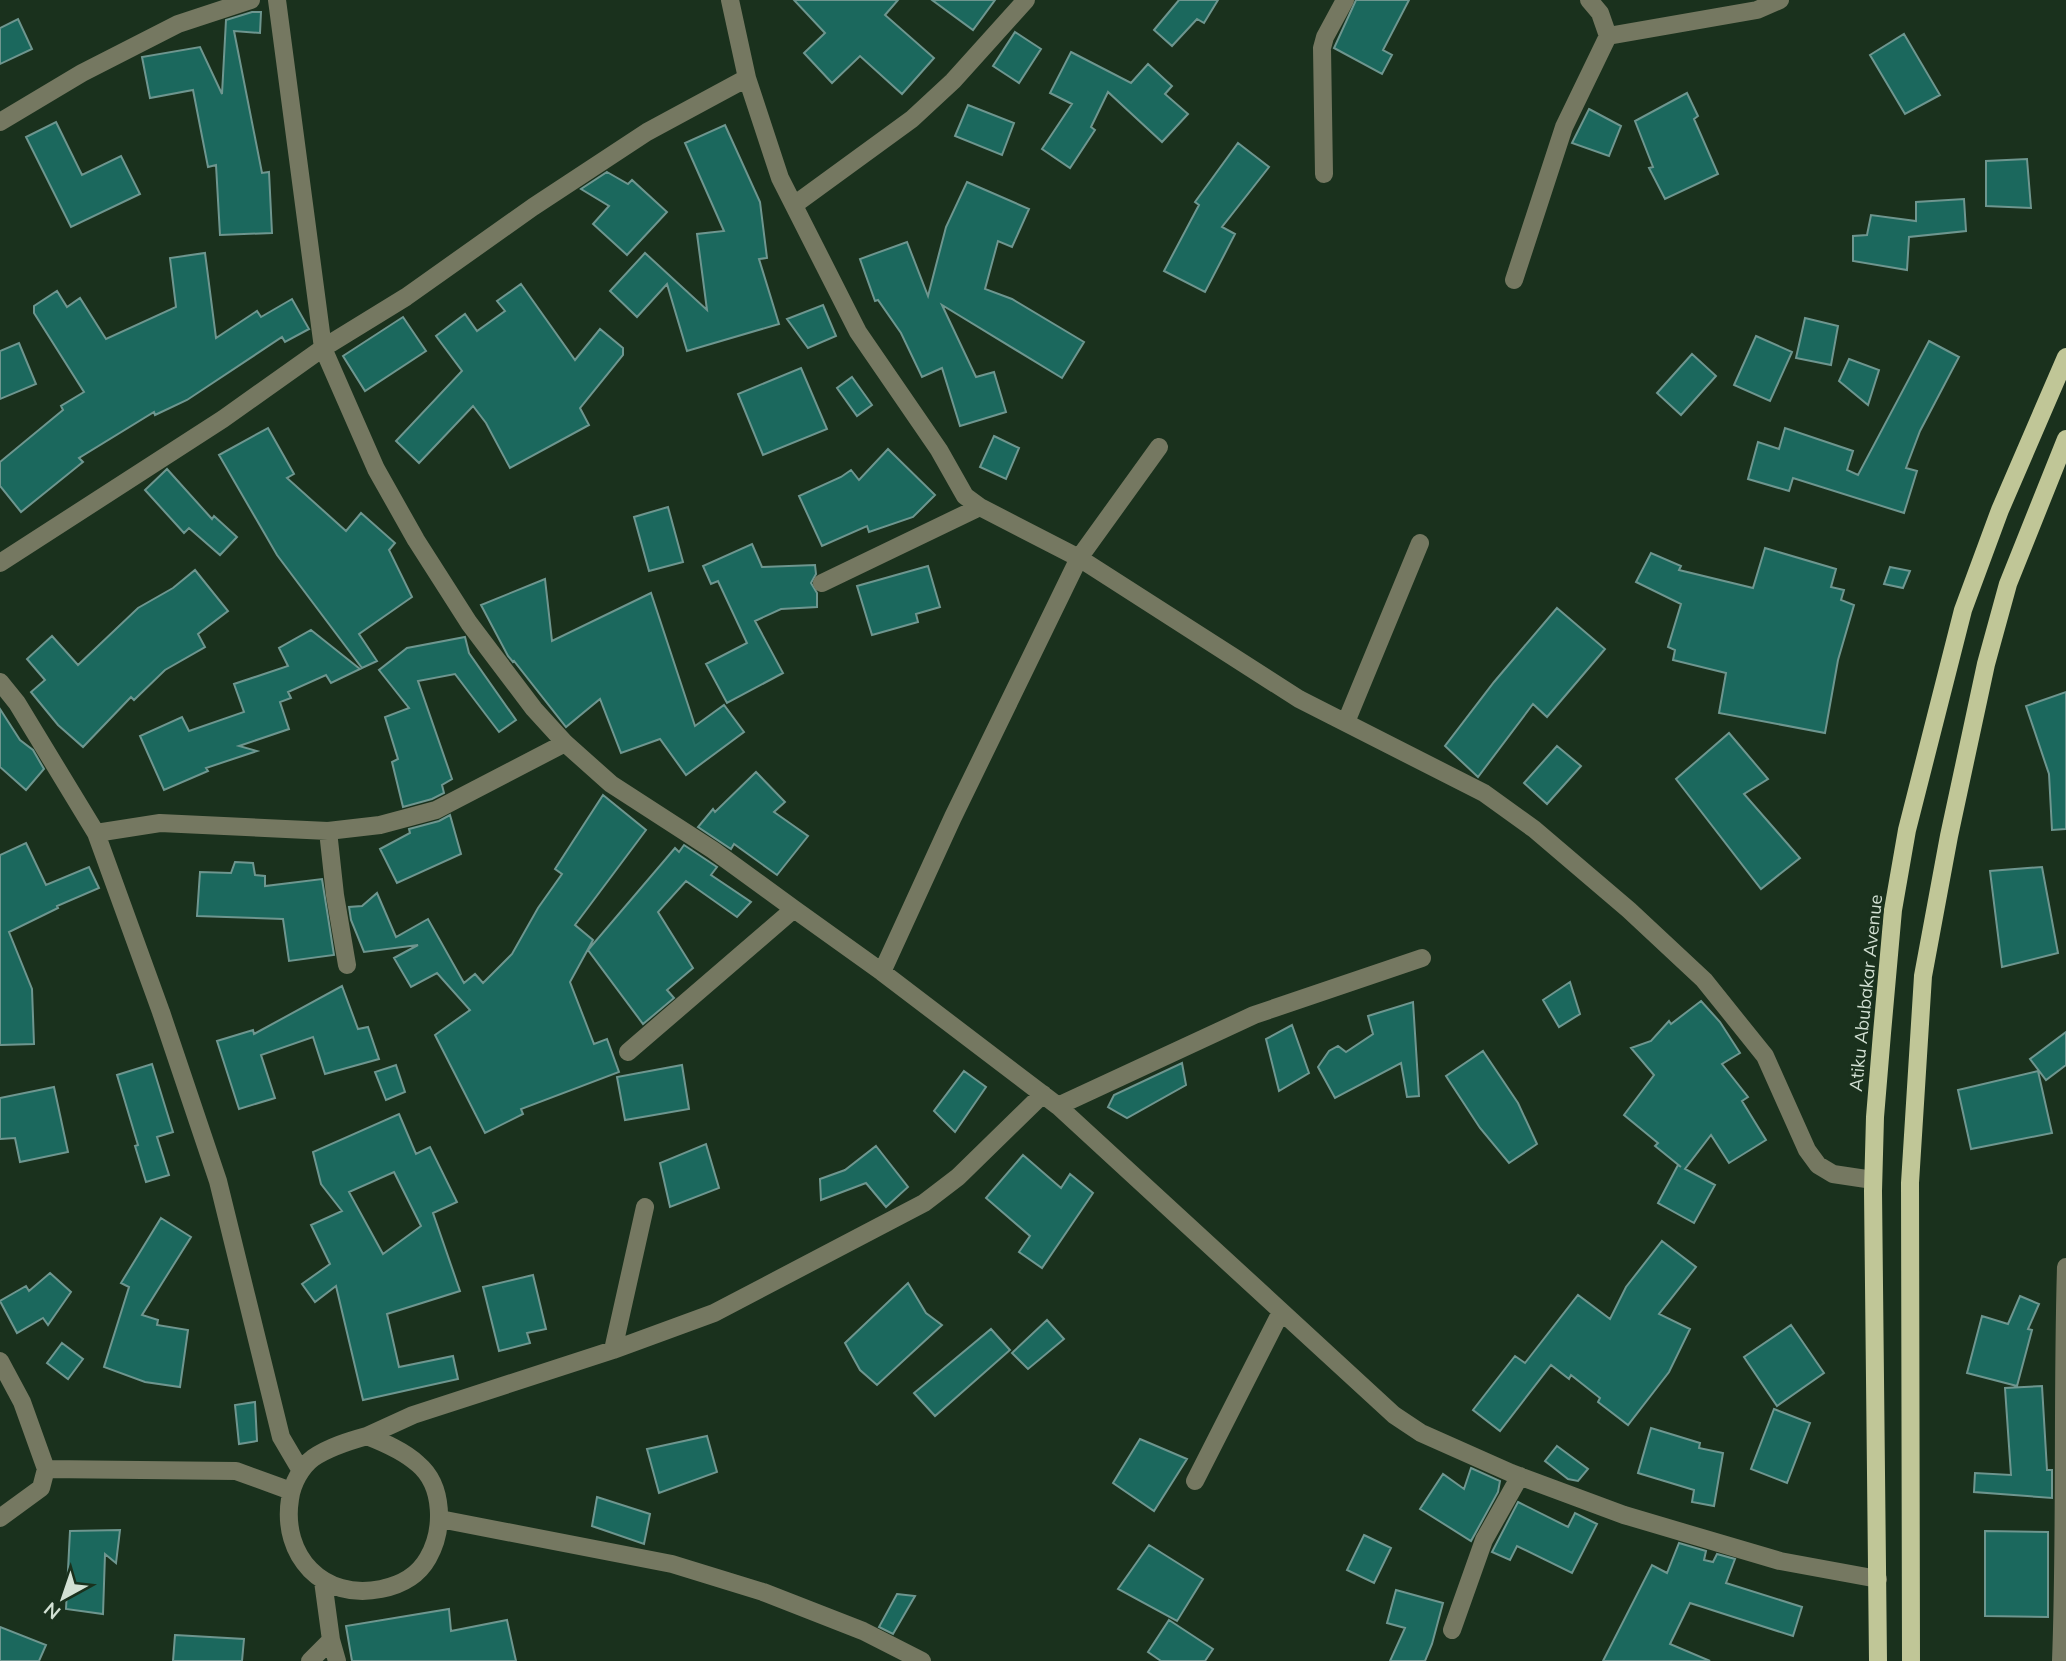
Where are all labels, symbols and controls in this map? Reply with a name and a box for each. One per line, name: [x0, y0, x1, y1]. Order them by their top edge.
street label: Atiku Abubakar Avenue: [1844, 893, 1887, 1093]
north arrow: [28, 1563, 98, 1633]
text: N: [39, 1597, 65, 1625]

